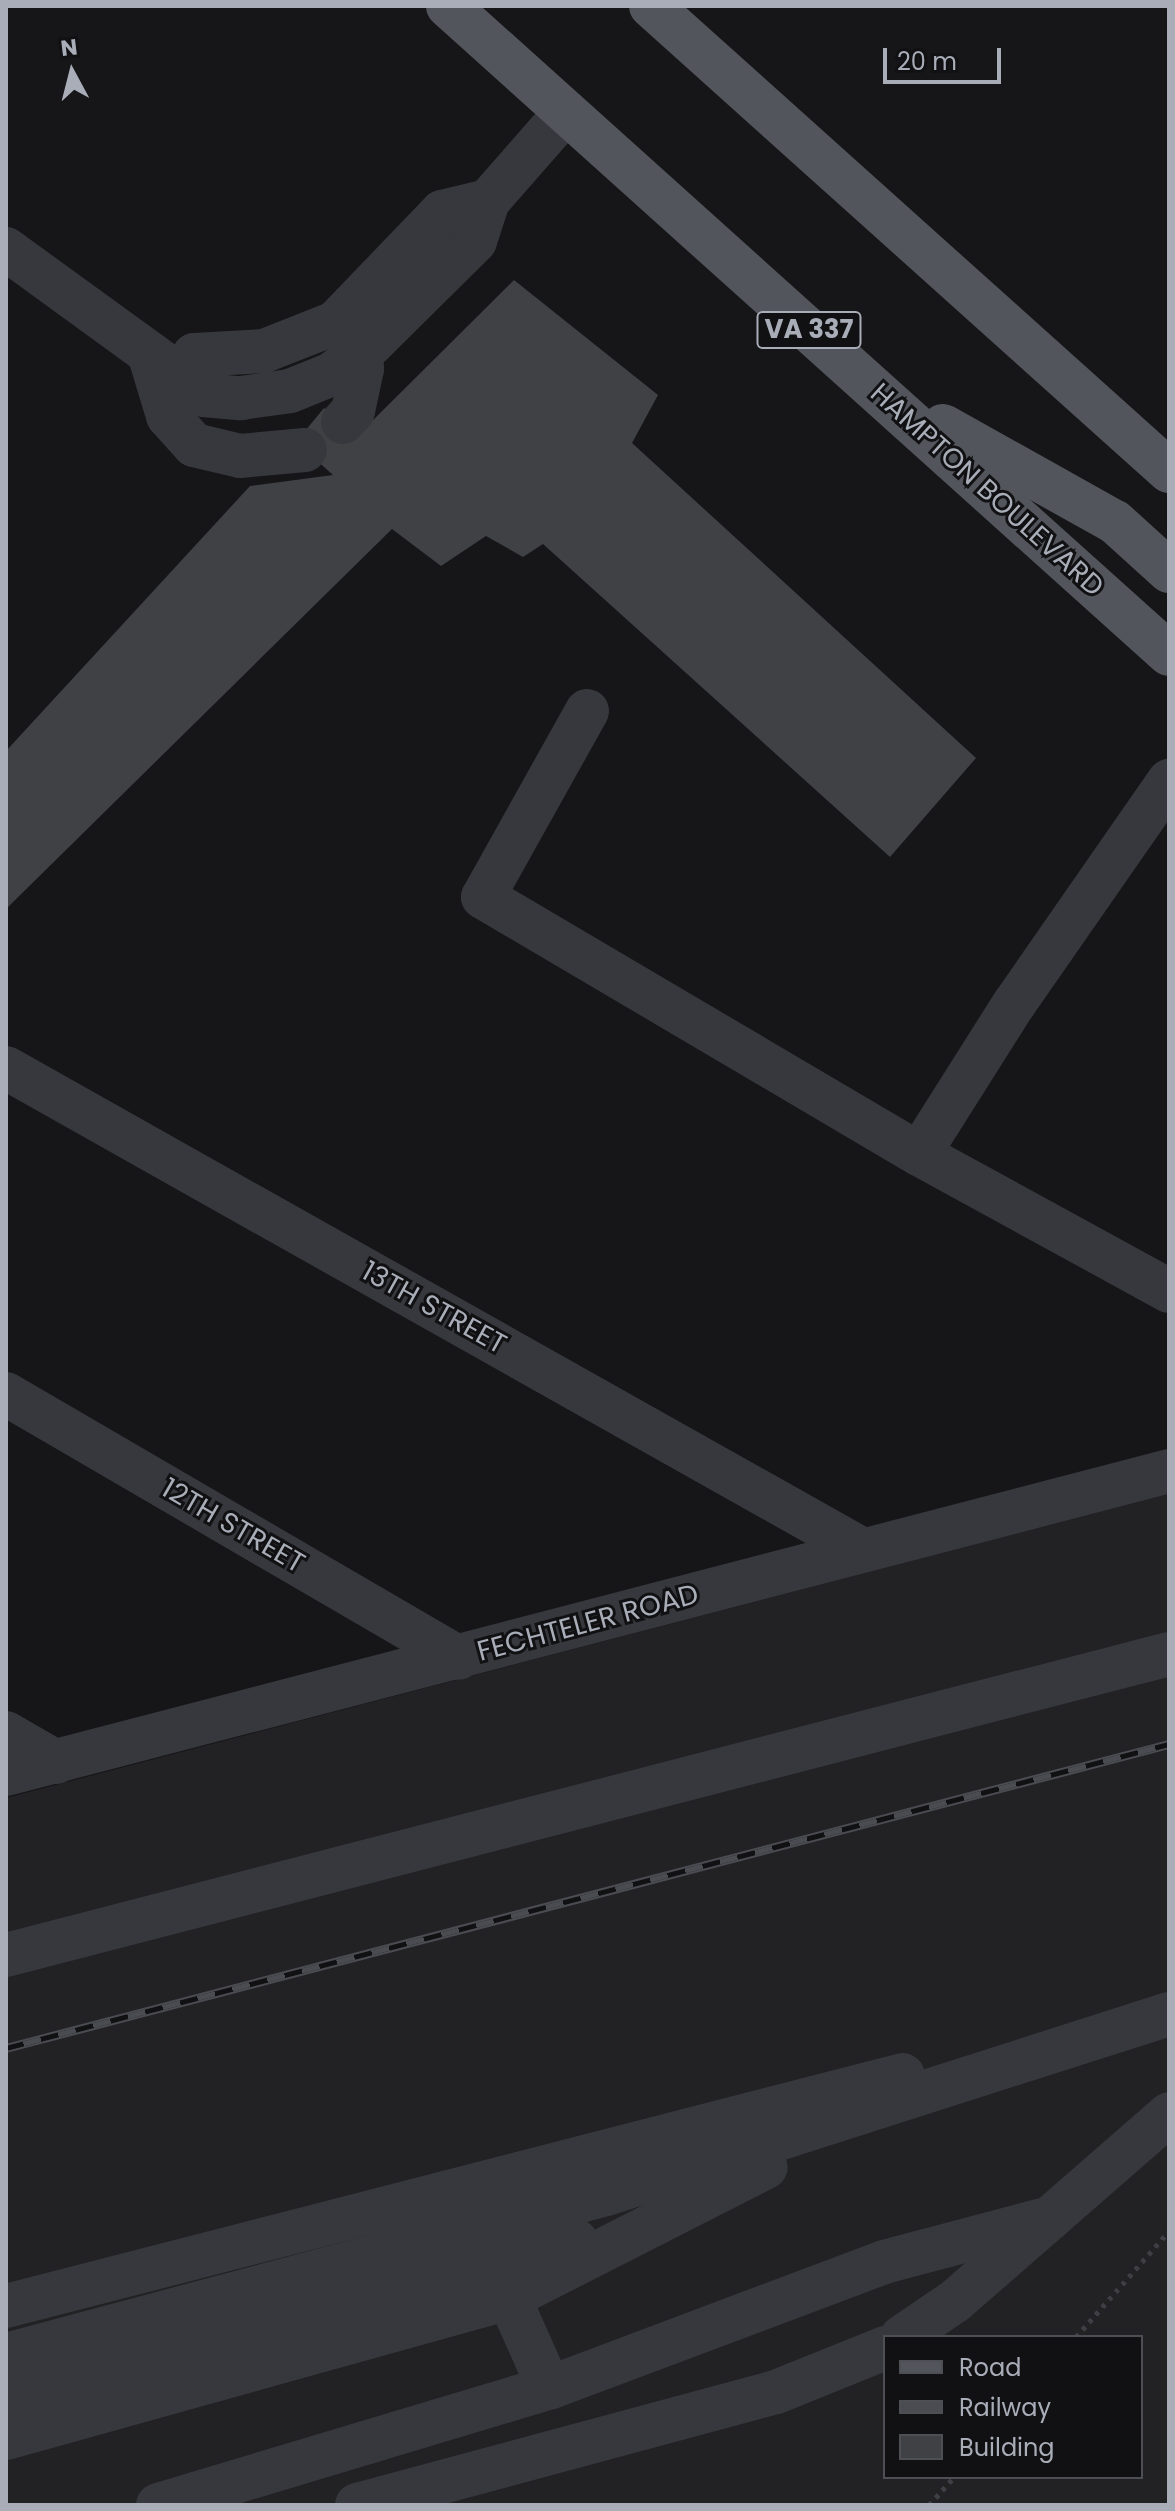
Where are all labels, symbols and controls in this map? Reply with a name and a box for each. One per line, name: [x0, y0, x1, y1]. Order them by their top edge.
text: N: [59, 31, 79, 64]
north arrow: [32, 32, 112, 112]
scale bar: [887, 32, 1005, 82]
text: 20 m: [897, 45, 957, 78]
road number: VA 337: [755, 308, 863, 352]
street label: HAMPTON BOULEVARD: [864, 376, 1110, 604]
street label: 13TH STREET: [356, 1255, 512, 1361]
street label: 12TH STREET: [156, 1472, 310, 1580]
street label: FECHTELER ROAD: [474, 1577, 702, 1669]
legend: [883, 2335, 1143, 2479]
text: Road: [959, 2351, 1021, 2384]
text: Railway: [959, 2391, 1051, 2424]
text: Building: [959, 2431, 1055, 2464]

